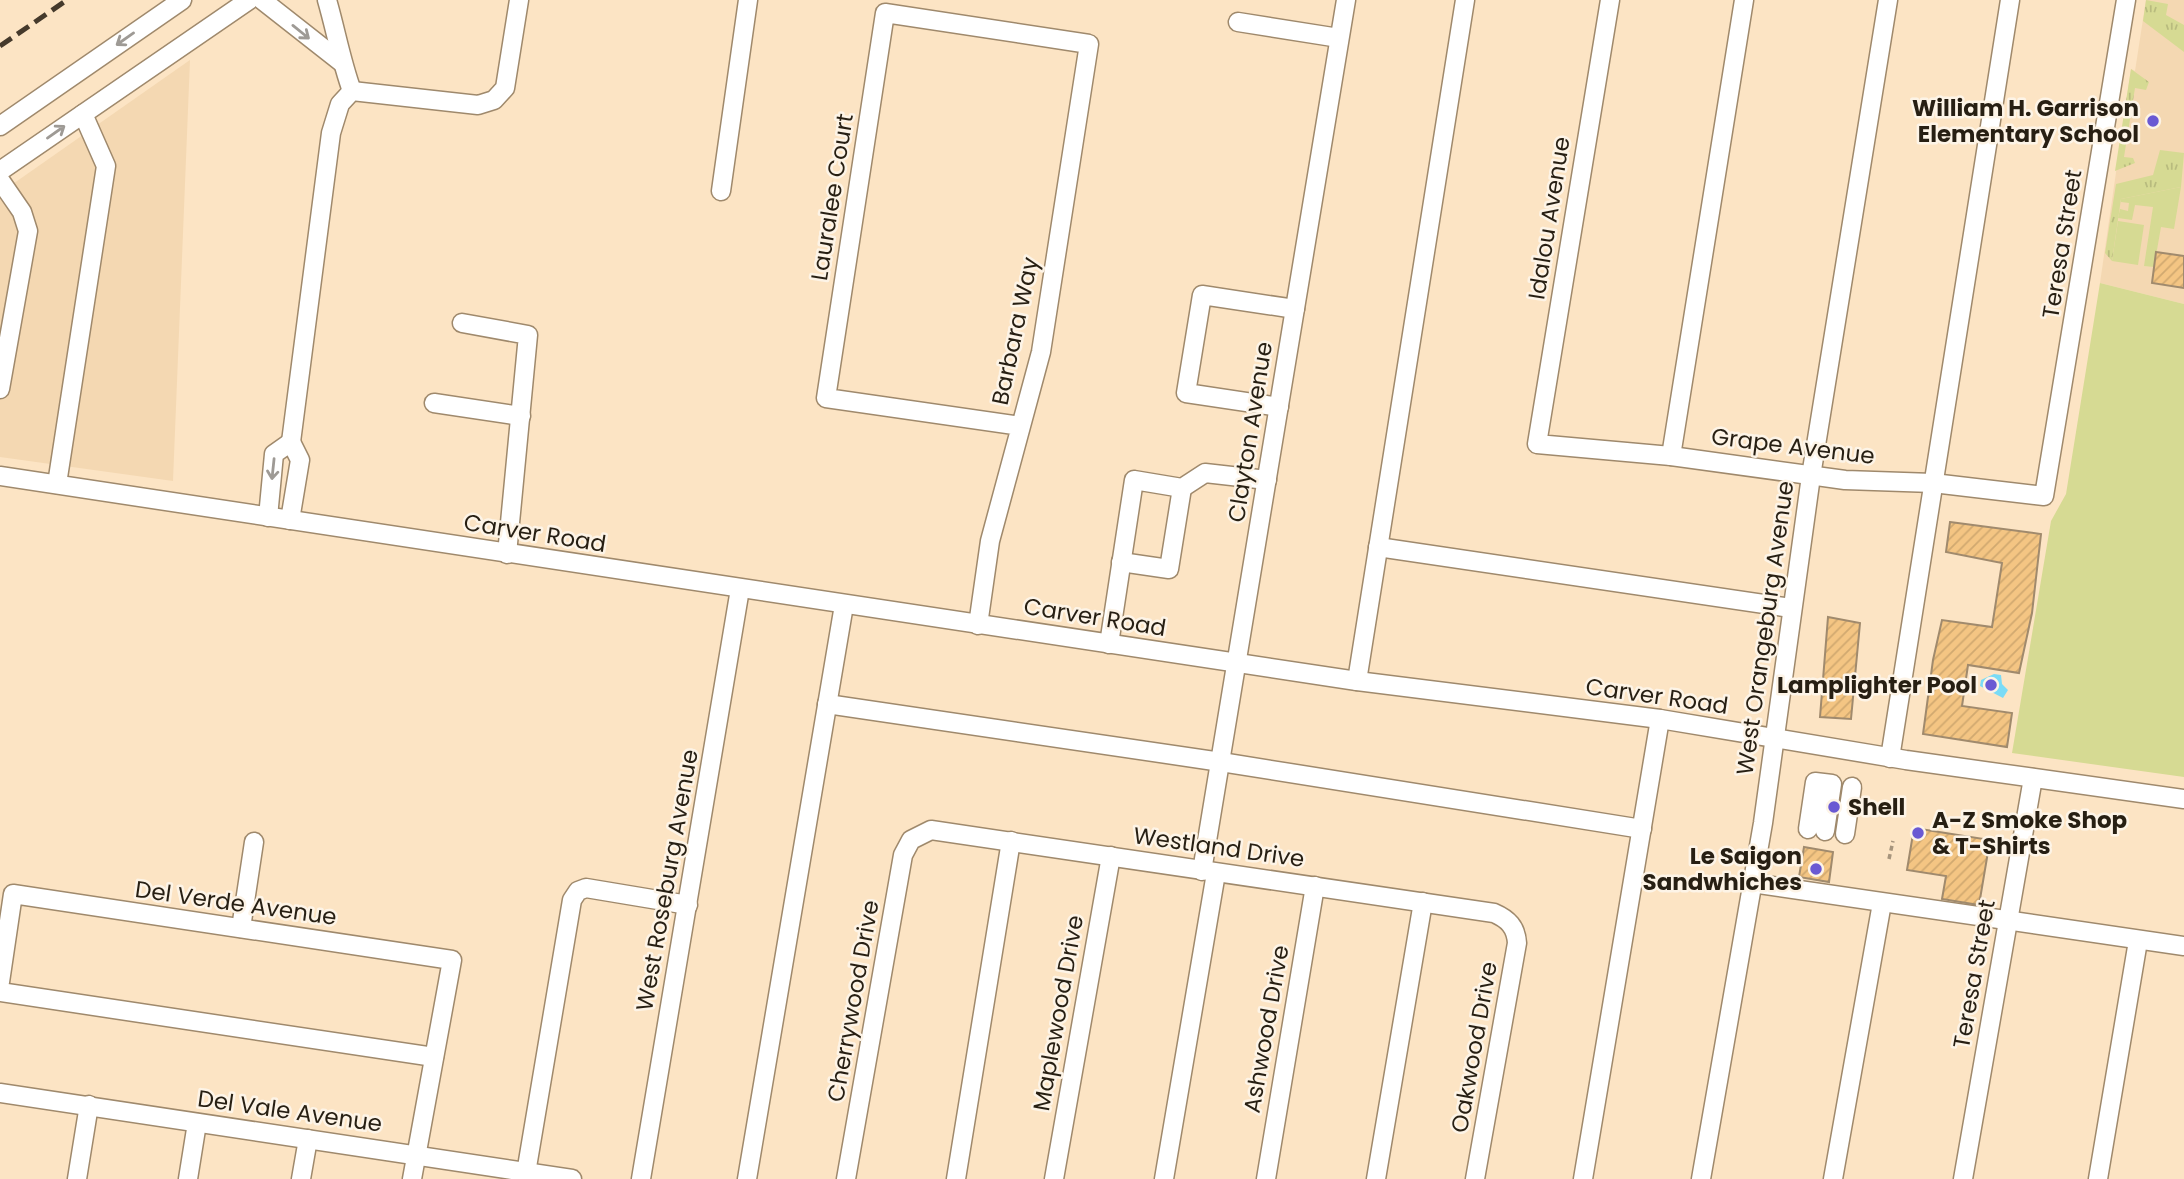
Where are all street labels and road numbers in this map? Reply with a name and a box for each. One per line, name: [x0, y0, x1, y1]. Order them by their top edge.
street label: Lauralee Court: [803, 111, 861, 283]
street label: Idalou Avenue: [1520, 134, 1578, 302]
street label: Teresa Street: [2034, 167, 2090, 321]
street label: Barbara Way: [984, 254, 1046, 408]
street label: Clayton Avenue: [1220, 340, 1280, 524]
street label: Grape Avenue: [1709, 420, 1877, 472]
street label: West Orangeburg Avenue: [1728, 479, 1802, 777]
street label: Carver Road: [462, 506, 608, 560]
street label: Carver Road: [1022, 590, 1168, 644]
street label: Carver Road: [1584, 670, 1730, 722]
street label: West Roseburg Avenue: [628, 747, 706, 1013]
street label: Westland Drive: [1131, 819, 1307, 875]
street label: Del Verde Avenue: [133, 873, 339, 933]
street label: Teresa Street: [1945, 897, 2003, 1051]
street label: Cherrywood Drive: [819, 898, 887, 1104]
street label: Maplewood Drive: [1025, 912, 1091, 1114]
street label: Ashwood Drive: [1235, 943, 1297, 1115]
street label: Oakwood Drive: [1443, 959, 1505, 1135]
street label: Del Vale Avenue: [196, 1082, 384, 1140]

